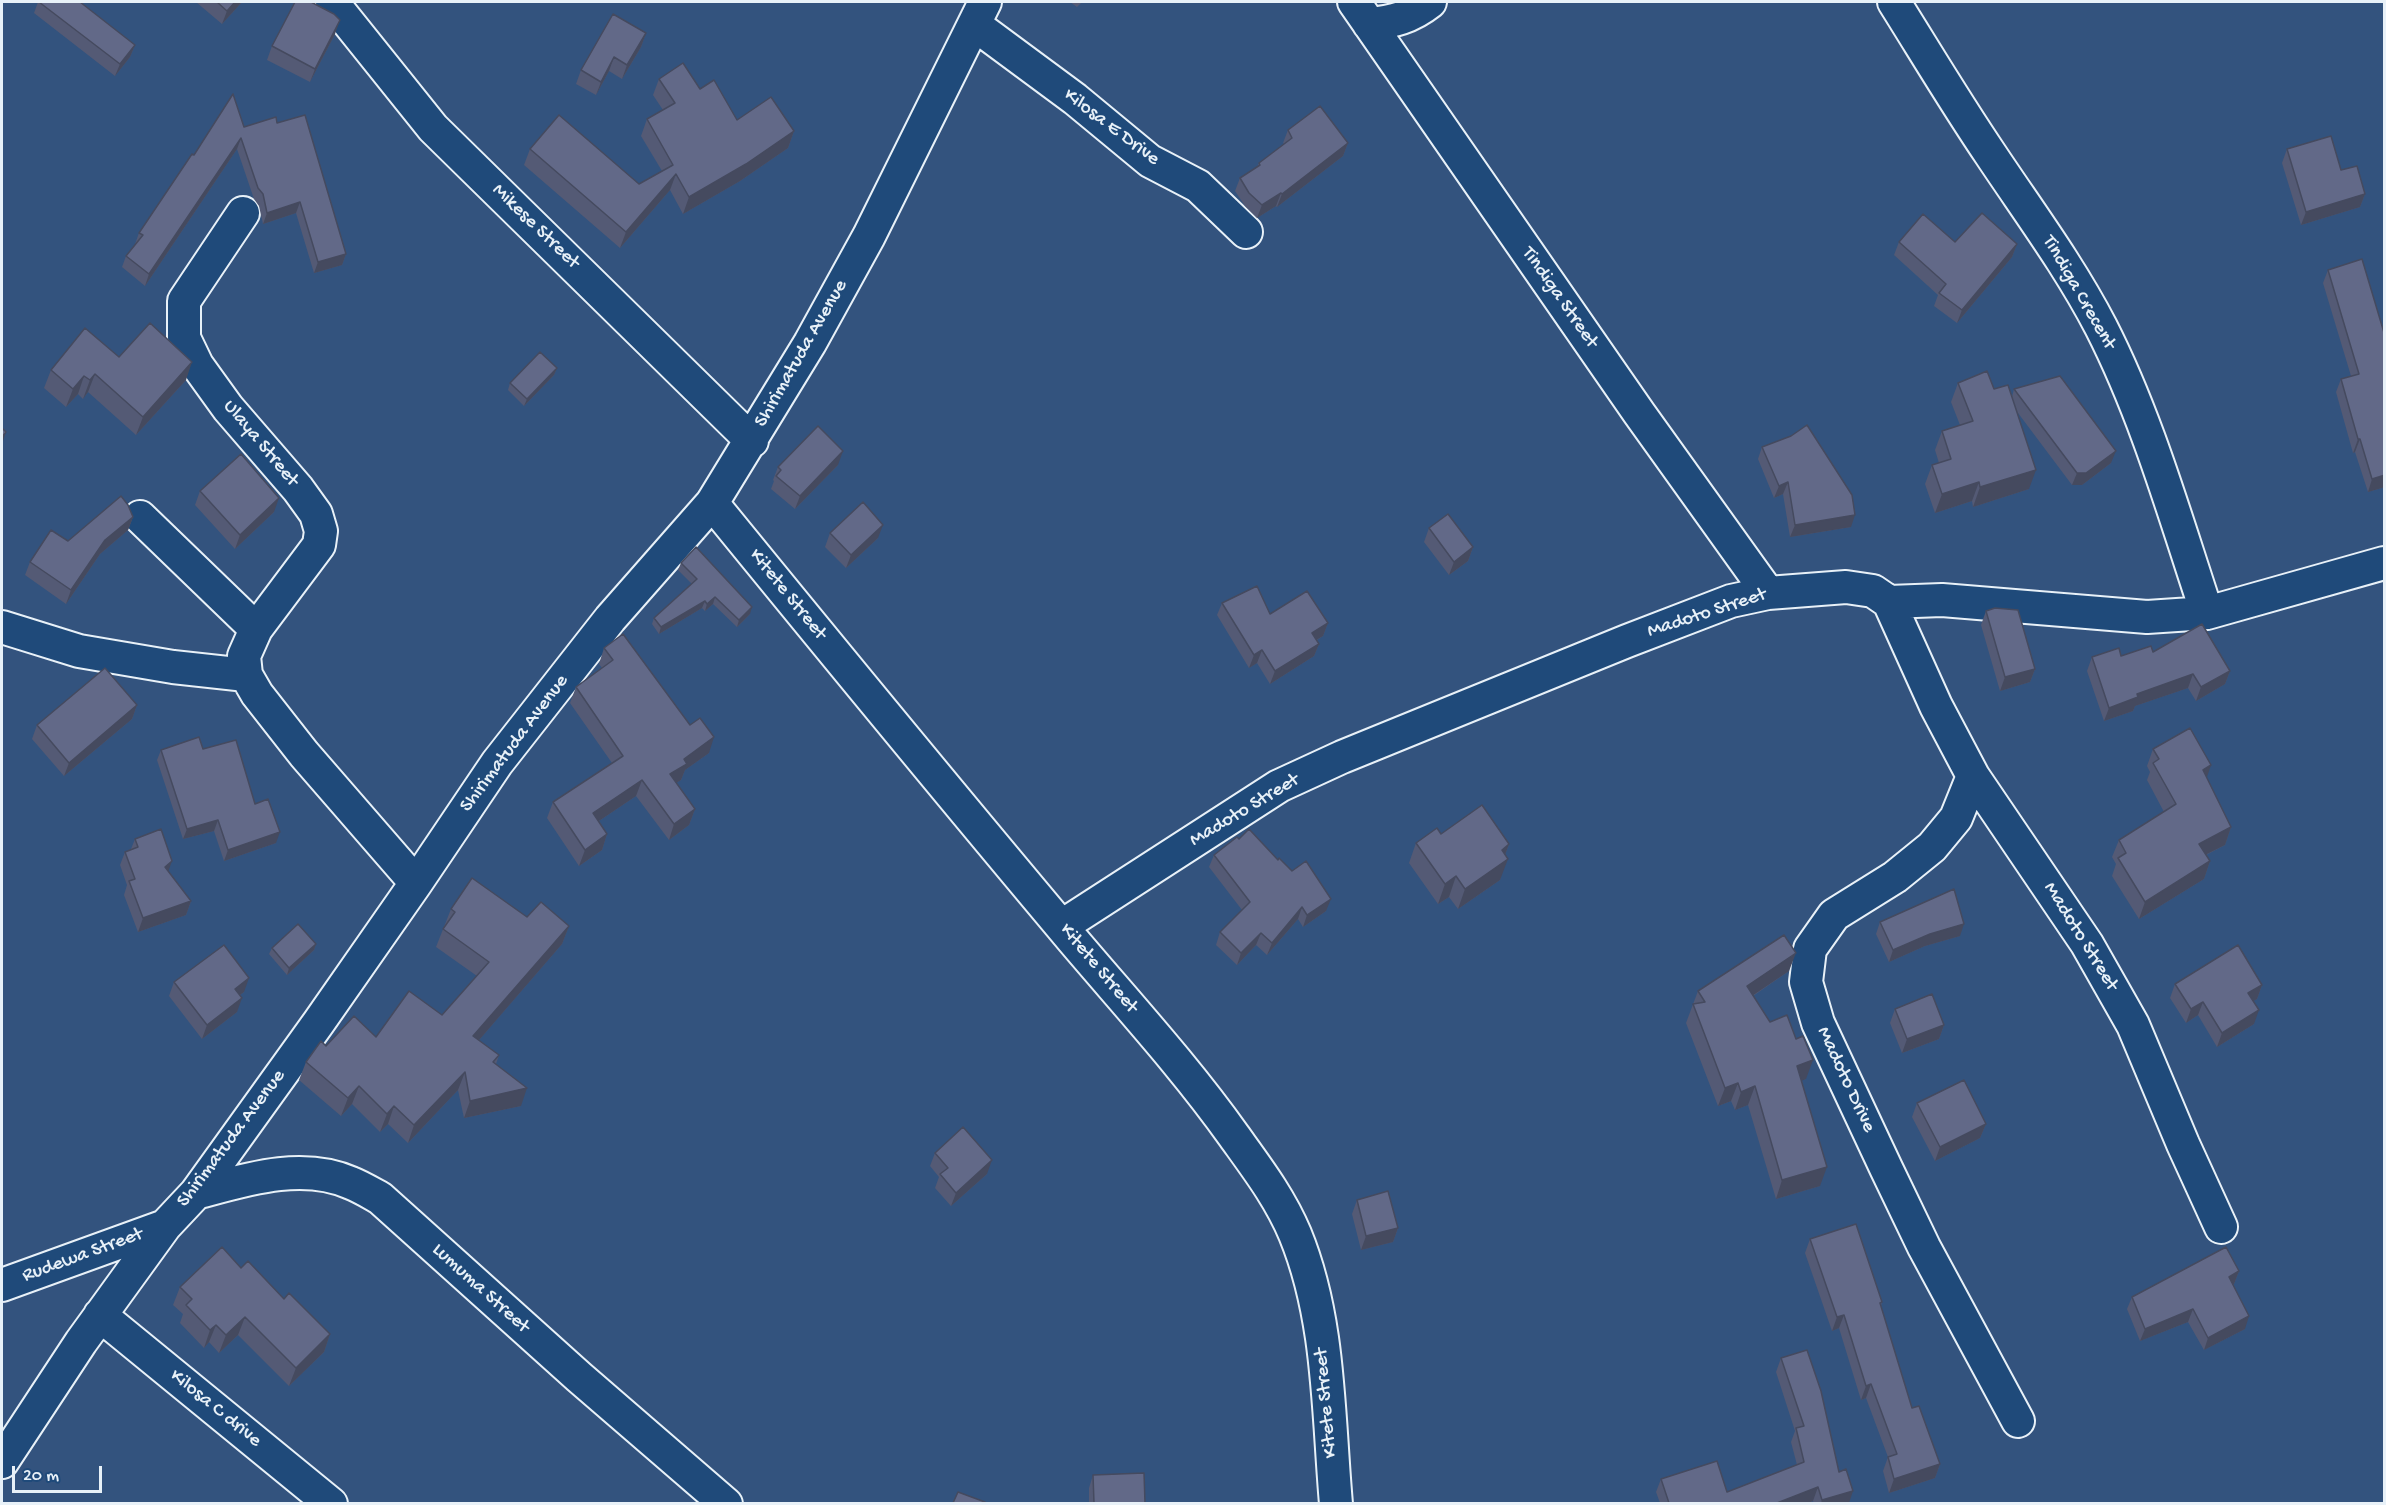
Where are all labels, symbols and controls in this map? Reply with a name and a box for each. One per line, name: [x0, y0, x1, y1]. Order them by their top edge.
street label: Kilosa E Drive: [1058, 84, 1164, 172]
street label: Mikese Street: [486, 179, 584, 275]
street label: Tindiga Crecent: [2036, 232, 2120, 354]
street label: Tindiga Street: [1515, 243, 1603, 353]
street label: Shirimatuda Avenue: [750, 276, 854, 432]
street label: Ulaya Street: [217, 396, 303, 492]
street label: Kitete Street: [743, 545, 831, 645]
street label: Madoto Street: [1644, 583, 1770, 645]
street label: Shirimatuda Avenue: [455, 670, 575, 818]
street label: Madoto Street: [1186, 769, 1304, 853]
street label: Madoto Street: [2037, 878, 2123, 996]
street label: Kitete Street: [1053, 919, 1143, 1019]
street label: Madoto Drive: [1810, 1023, 1880, 1137]
street label: Shirimatuda Avenue: [172, 1065, 292, 1213]
street label: Rudewa Street: [19, 1223, 147, 1289]
street label: Lumuma Street: [426, 1239, 534, 1339]
street label: Kitete Street: [1310, 1347, 1344, 1459]
street label: Kilosa C drive: [164, 1365, 266, 1453]
scale bar: [15, 1454, 105, 1492]
text: 20 m: [23, 1466, 59, 1487]

